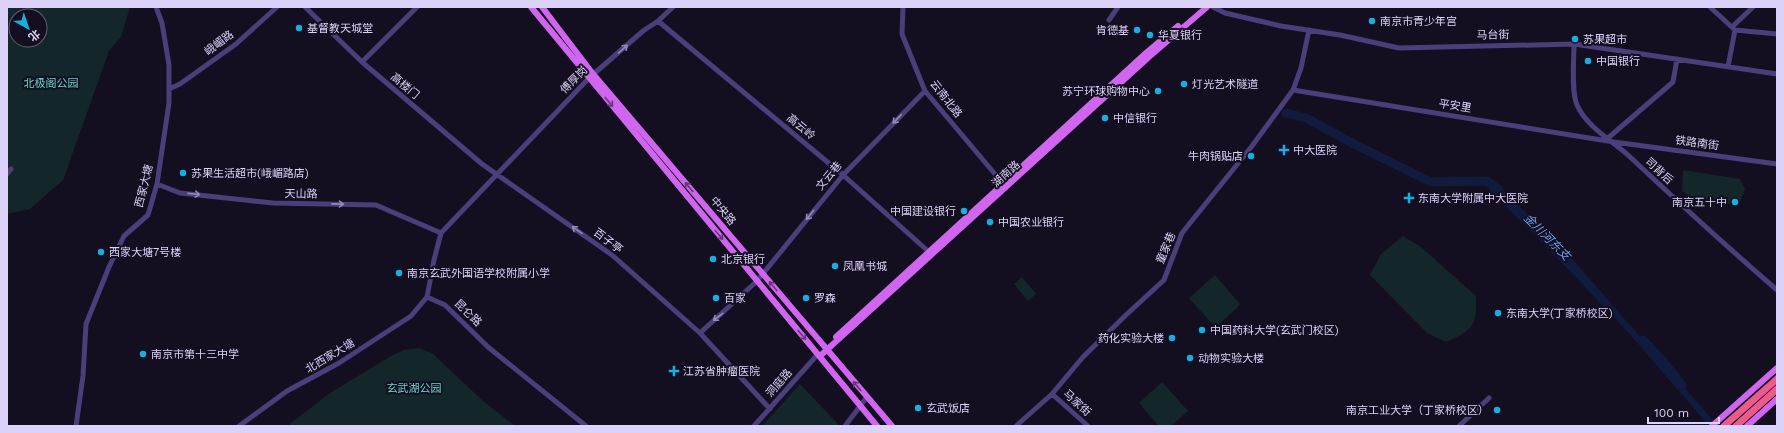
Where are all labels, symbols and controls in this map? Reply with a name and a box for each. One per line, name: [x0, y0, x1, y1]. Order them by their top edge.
north arrow: [8, 8, 48, 48]
place label: 南京市青少年宫: [1380, 15, 1457, 28]
marker: 南京市青少年宫: [1367, 16, 1377, 26]
place label: 基督教天城堂: [307, 22, 373, 35]
marker: 基督教天城堂: [294, 23, 304, 33]
place label: 肯德基: [1096, 24, 1129, 37]
marker: 肯德基: [1132, 25, 1142, 35]
text: 北: [26, 27, 42, 44]
street label: 峨嵋路: [202, 28, 236, 58]
street label: 马台街: [1476, 28, 1510, 42]
place label: 华夏银行: [1158, 29, 1202, 42]
marker: 华夏银行: [1145, 30, 1155, 40]
place label: 苏果超市: [1583, 33, 1627, 46]
marker: 苏果超市: [1570, 34, 1580, 44]
one-way arrow: [617, 44, 628, 53]
place label: 中国银行: [1596, 55, 1640, 68]
marker: 中国银行: [1583, 56, 1593, 66]
street label: 傅厚岗: [558, 64, 590, 96]
street label: 高楼门: [388, 70, 422, 102]
park label: 北极阁公园: [24, 77, 79, 90]
street label: 云南北路: [927, 78, 965, 120]
place label: 灯光艺术隧道: [1192, 78, 1258, 91]
marker: 灯光艺术隧道: [1179, 79, 1189, 89]
place label: 苏宁环球购物中心: [1062, 85, 1150, 98]
marker: 苏宁环球购物中心: [1153, 86, 1163, 96]
one-way arrow: [604, 97, 613, 108]
street label: 平安里: [1438, 97, 1472, 115]
street label: 高云岭: [784, 111, 818, 143]
place label: 中信银行: [1113, 112, 1157, 125]
marker: 中信银行: [1100, 113, 1110, 123]
one-way arrow: [892, 114, 902, 124]
street label: 铁路南街: [1674, 134, 1720, 152]
marker: 中大医院: [1278, 144, 1290, 156]
place label: 中大医院: [1293, 144, 1337, 157]
place label: 牛肉锅贴店: [1188, 150, 1243, 163]
marker: 牛肉锅贴店: [1246, 151, 1256, 161]
street label: 司背后: [1642, 155, 1676, 187]
street label: 湖南路: [989, 158, 1023, 190]
street label: 文云巷: [813, 159, 845, 193]
street label: 西家大塘: [132, 163, 156, 209]
place label: 苏果生活超市(峨嵋路店): [191, 167, 309, 180]
marker: 苏果生活超市(峨嵋路店): [178, 168, 188, 178]
one-way arrow: [685, 182, 694, 193]
street label: 天山路: [284, 187, 318, 201]
one-way arrow: [187, 191, 200, 198]
marker: 东南大学附属中大医院: [1403, 192, 1415, 204]
place label: 东南大学附属中大医院: [1418, 192, 1528, 205]
street label: 中央路: [707, 194, 739, 228]
place label: 南京五十中: [1672, 196, 1727, 209]
marker: 南京五十中: [1730, 197, 1740, 207]
one-way arrow: [331, 200, 344, 208]
place label: 中国建设银行: [890, 205, 956, 218]
marker: 中国建设银行: [959, 206, 969, 216]
one-way arrow: [806, 210, 814, 221]
water label: 金川河东支: [1521, 211, 1575, 265]
place label: 中国农业银行: [998, 216, 1064, 229]
marker: 中国农业银行: [985, 217, 995, 227]
one-way arrow: [571, 226, 582, 234]
street label: 百子亭: [591, 226, 625, 256]
one-way arrow: [714, 229, 723, 240]
street label: 童家巷: [1154, 230, 1178, 266]
place label: 西家大塘7号楼: [109, 246, 181, 259]
marker: 西家大塘7号楼: [96, 247, 106, 257]
place label: 北京银行: [721, 253, 765, 266]
marker: 北京银行: [708, 254, 718, 264]
place label: 凤凰书城: [843, 260, 887, 273]
marker: 凤凰书城: [830, 261, 840, 271]
place label: 南京玄武外国语学校附属小学: [407, 267, 550, 280]
marker: 南京玄武外国语学校附属小学: [394, 268, 404, 278]
one-way arrow: [769, 281, 778, 292]
place label: 百家: [724, 292, 746, 305]
place label: 罗森: [814, 292, 836, 305]
marker: 百家: [711, 293, 721, 303]
marker: 罗森: [801, 293, 811, 303]
street label: 昆仑路: [452, 297, 484, 329]
place label: 东南大学(丁家桥校区): [1506, 307, 1613, 320]
marker: 东南大学(丁家桥校区): [1493, 308, 1503, 318]
one-way arrow: [713, 313, 724, 321]
place label: 中国药科大学(玄武门校区): [1210, 324, 1339, 337]
marker: 中国药科大学(玄武门校区): [1197, 325, 1207, 335]
one-way arrow: [797, 329, 806, 340]
place label: 药化实验大楼: [1098, 332, 1164, 345]
marker: 药化实验大楼: [1167, 333, 1177, 343]
street label: 北西家大塘: [303, 336, 357, 376]
place label: 南京市第十三中学: [151, 348, 239, 361]
marker: 南京市第十三中学: [138, 349, 148, 359]
place label: 动物实验大楼: [1198, 352, 1264, 365]
marker: 动物实验大楼: [1185, 353, 1195, 363]
marker: 江苏省肿瘤医院: [668, 365, 680, 377]
place label: 江苏省肿瘤医院: [683, 365, 760, 378]
street label: 洞庭路: [763, 366, 795, 400]
one-way arrow: [853, 380, 862, 391]
park label: 玄武湖公园: [387, 382, 442, 395]
street label: 马家街: [1060, 387, 1094, 419]
scale bar: [1648, 399, 1719, 425]
place label: 玄武饭店: [926, 402, 970, 415]
marker: 玄武饭店: [913, 403, 923, 413]
place label: 南京工业大学（丁家桥校区）: [1346, 404, 1489, 417]
marker: 南京工业大学（丁家桥校区）: [1492, 405, 1502, 415]
text: 100 m: [1654, 406, 1689, 420]

